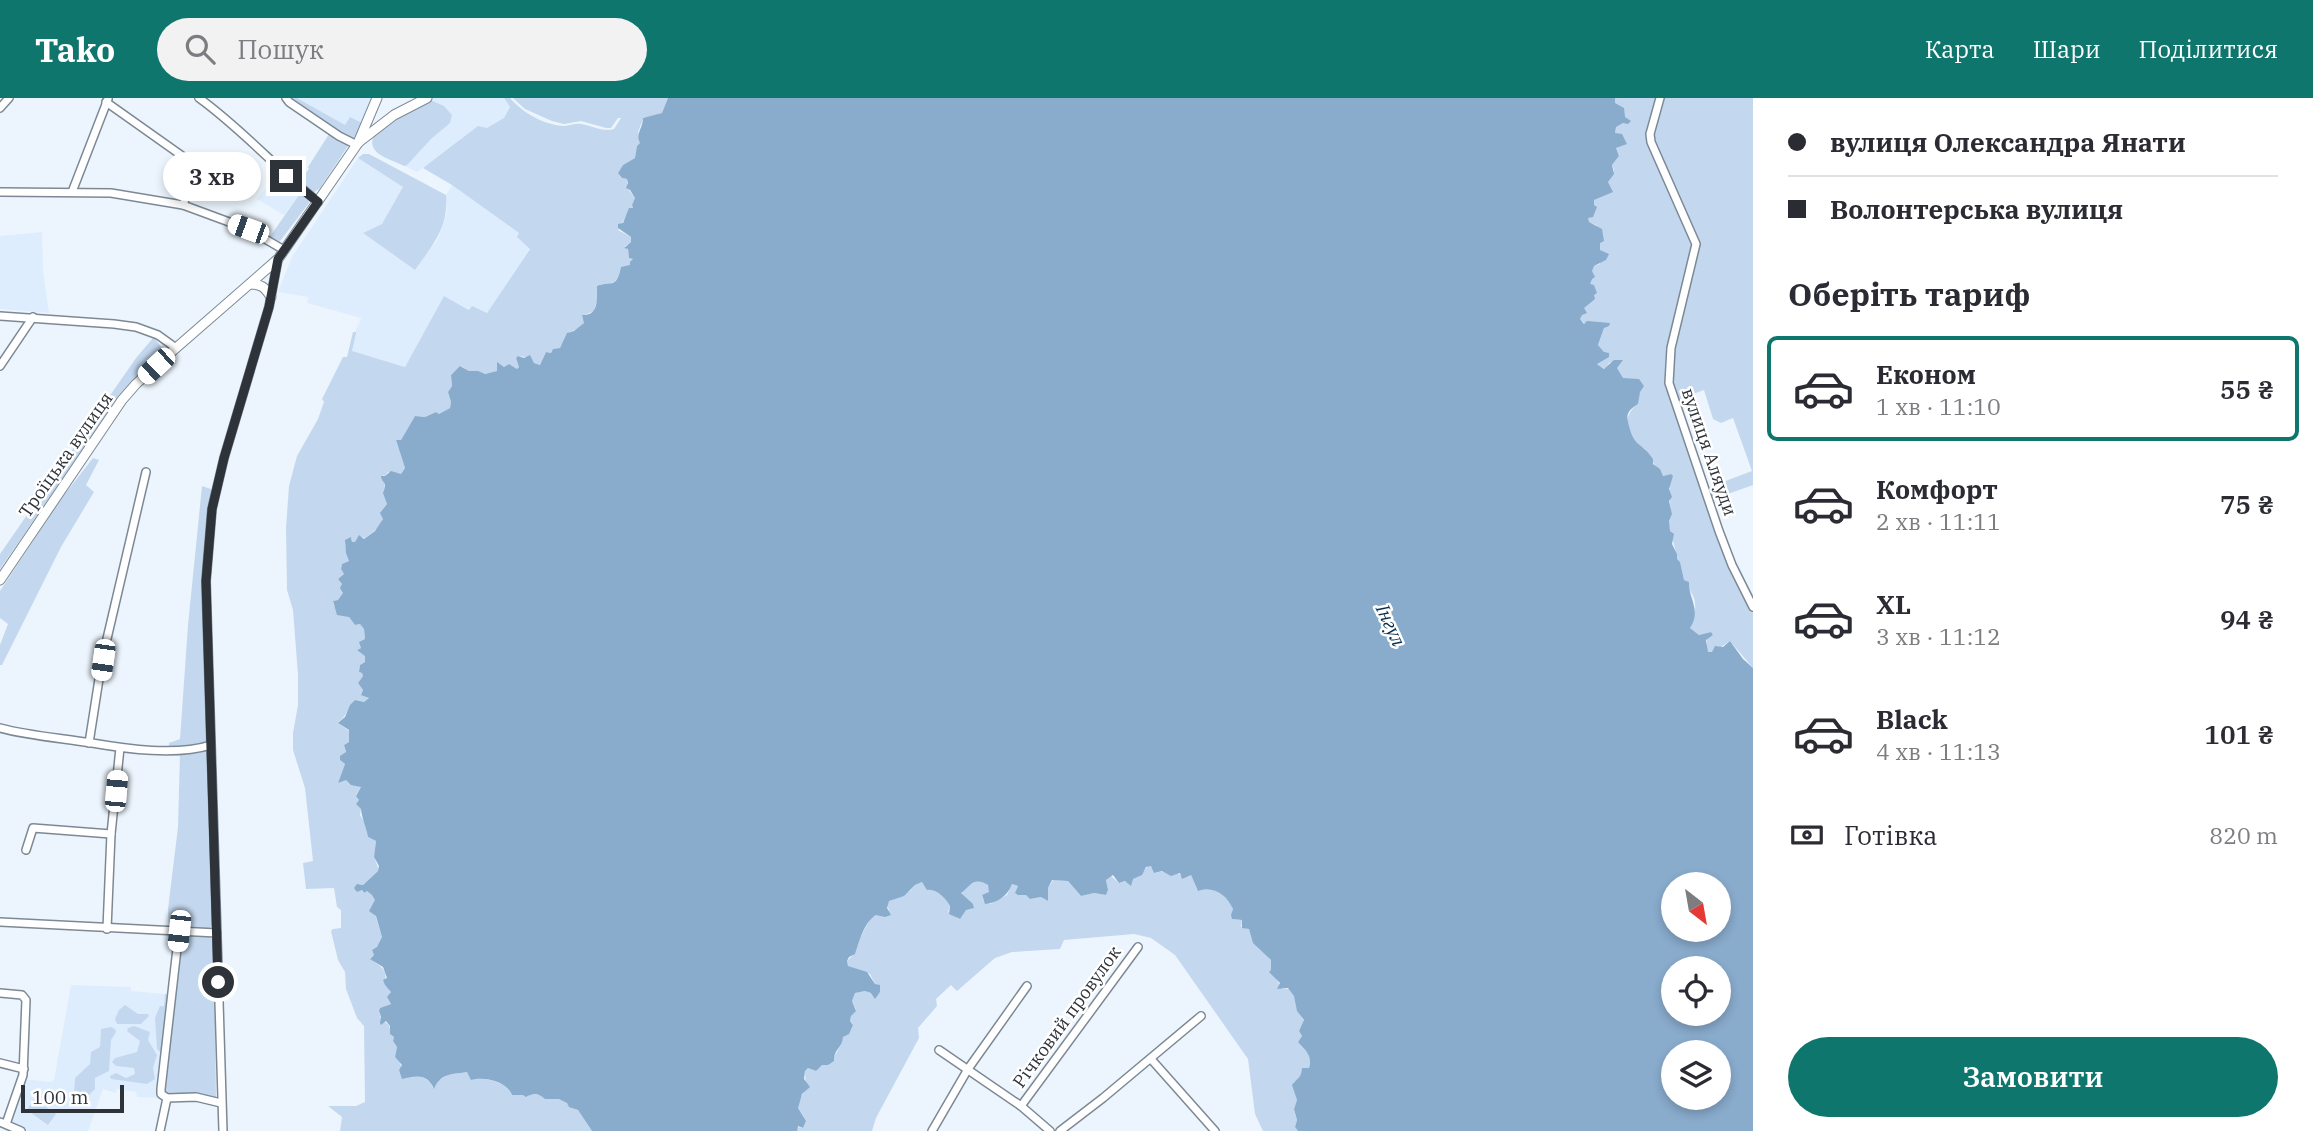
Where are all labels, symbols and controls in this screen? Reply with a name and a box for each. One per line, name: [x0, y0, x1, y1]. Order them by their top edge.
search box: [157, 18, 647, 81]
text: Tako: [35, 28, 115, 71]
icon: search: [181, 30, 219, 68]
text: Пошук: [237, 32, 324, 66]
text: Карта: [1925, 33, 1995, 65]
text: Шари: [2033, 33, 2101, 65]
text: Поділитися: [2139, 33, 2278, 65]
text: вулиця Олександра Янати: [1830, 125, 2186, 159]
callout: 3 хв: [163, 152, 262, 200]
route end: [270, 160, 302, 192]
text: 3 хв: [189, 161, 235, 191]
text: Волонтерська вулиця: [1830, 192, 2123, 226]
car: [225, 212, 272, 246]
text: Оберіть тариф: [1788, 273, 2031, 315]
car: [134, 344, 179, 388]
icon: car: [1792, 357, 1855, 420]
text: Економ: [1876, 357, 1976, 391]
text: 55 ₴: [2220, 372, 2274, 406]
street label: вулиця Аляуди: [1677, 385, 1742, 519]
street label: Троїцька вулиця: [14, 387, 118, 522]
text: 1 хв · 11:10: [1876, 391, 2001, 421]
icon: car: [1792, 472, 1855, 535]
text: Комфорт: [1876, 472, 1998, 506]
text: 75 ₴: [2220, 487, 2274, 521]
text: 2 хв · 11:11: [1876, 506, 2001, 536]
icon: car: [1792, 587, 1855, 650]
text: XL: [1876, 587, 1911, 621]
water label: Інгул: [1370, 599, 1411, 650]
text: 94 ₴: [2220, 602, 2274, 636]
text: 3 хв · 11:12: [1876, 621, 2001, 651]
car: [90, 638, 117, 682]
icon: car: [1792, 702, 1855, 765]
text: Black: [1876, 702, 1948, 736]
text: 101 ₴: [2204, 717, 2274, 751]
text: 4 хв · 11:13: [1876, 736, 2001, 766]
car: [104, 769, 129, 813]
icon: cash: [1788, 816, 1826, 854]
text: Готівка: [1844, 818, 1938, 852]
text: 820 m: [2209, 820, 2278, 850]
north arrow: [1661, 872, 1731, 942]
map controls: [1661, 872, 1731, 1110]
car: [167, 909, 192, 953]
street label: Річковий провулок: [1007, 941, 1126, 1092]
button: locate: [1661, 956, 1731, 1026]
route start: [202, 966, 234, 998]
button: Замовити: [1788, 1037, 2278, 1117]
button: layers: [1661, 1040, 1731, 1110]
scale bar: [21, 1082, 124, 1114]
text: 100 m: [32, 1085, 89, 1109]

